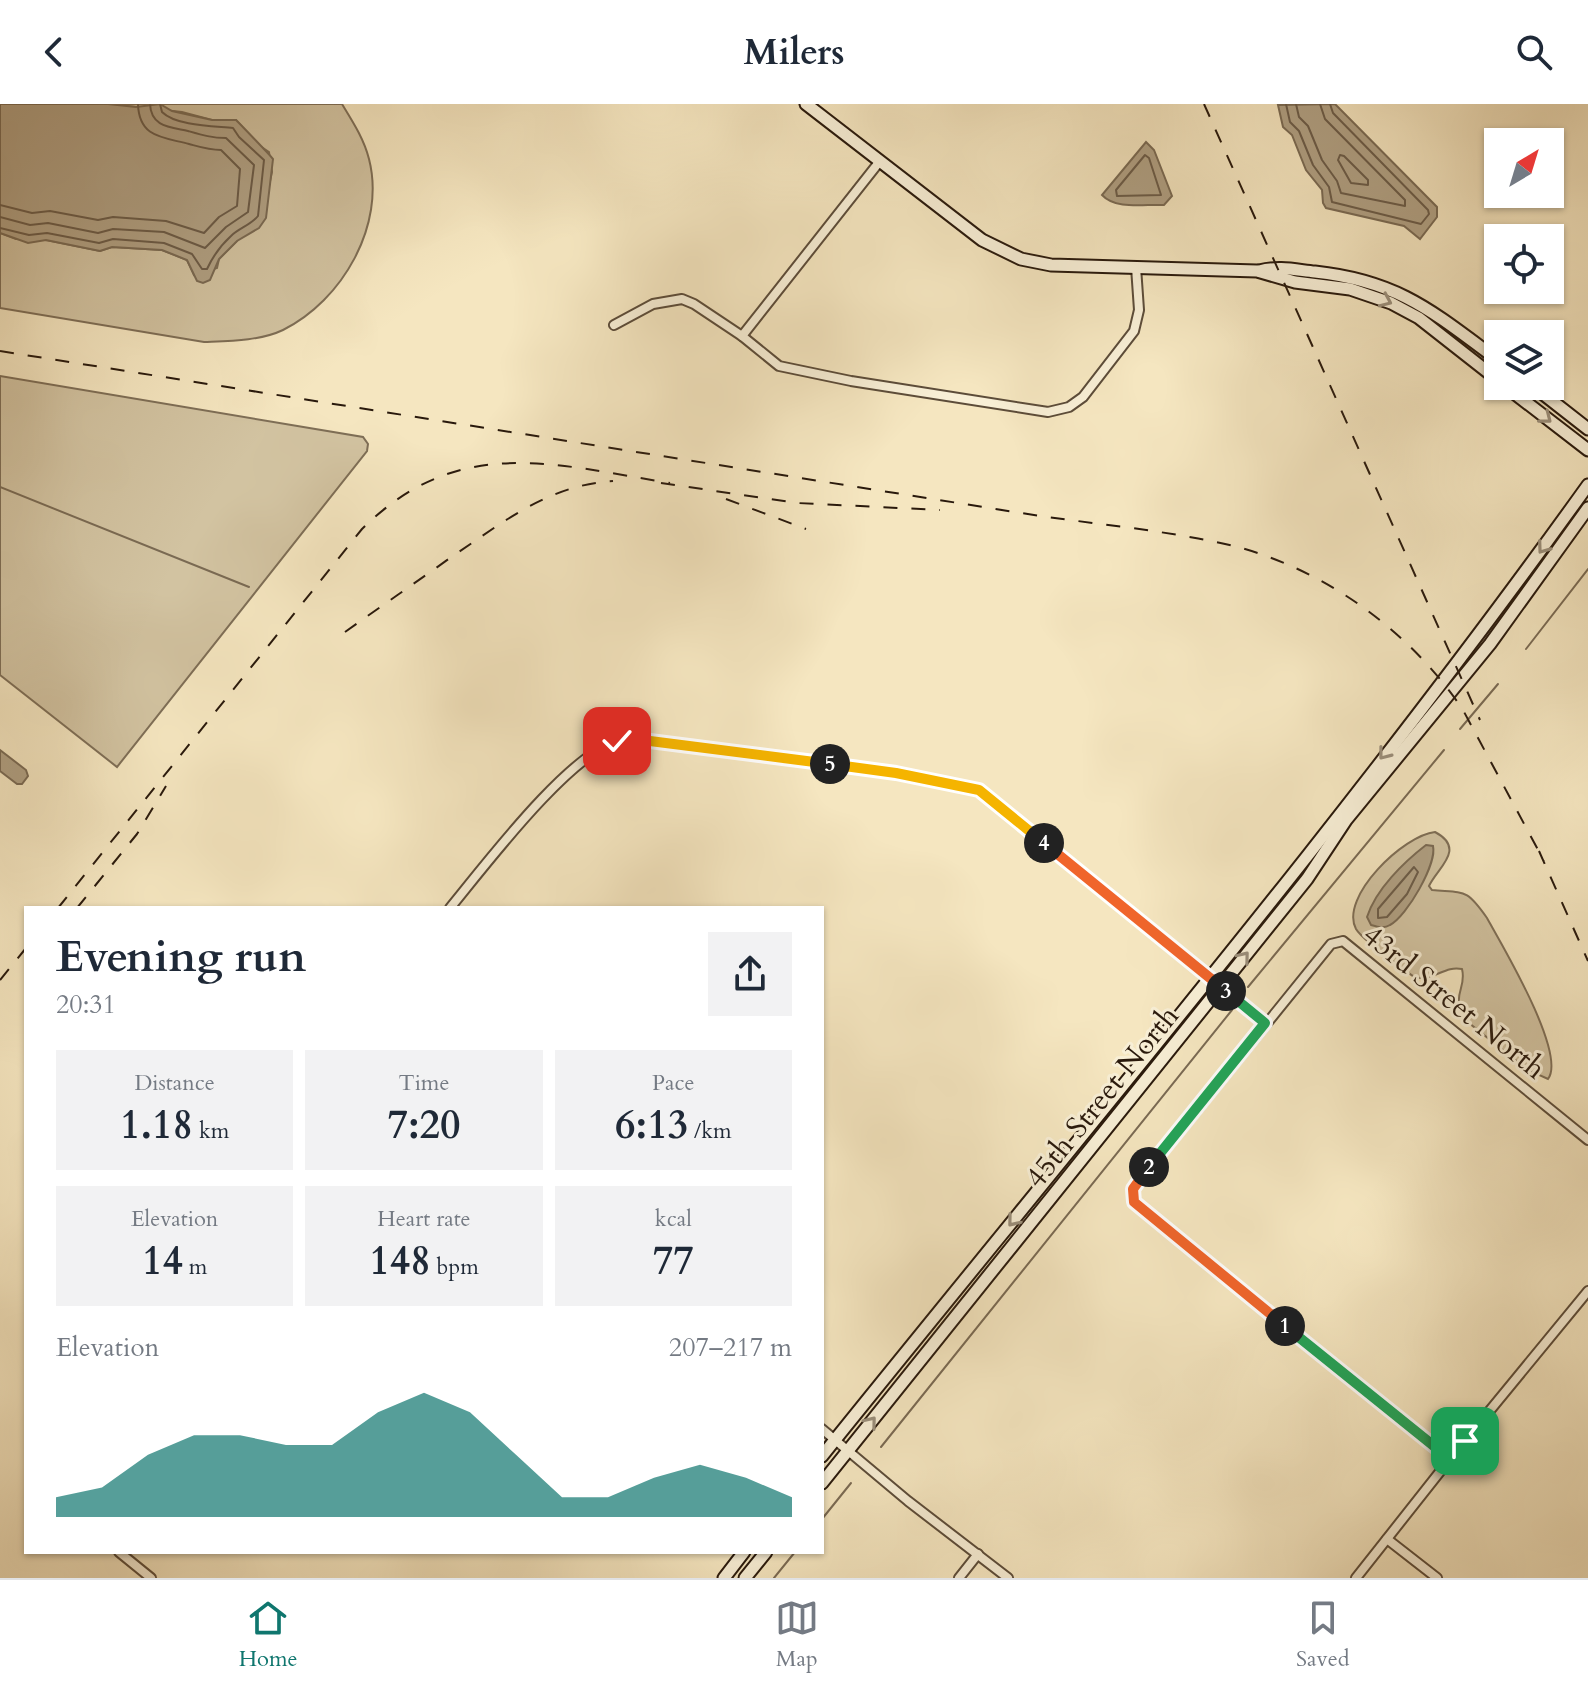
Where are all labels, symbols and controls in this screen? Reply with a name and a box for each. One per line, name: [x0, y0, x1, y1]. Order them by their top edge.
text: Milers: [743, 28, 845, 77]
icon: back: [32, 30, 76, 74]
icon: search: [1512, 30, 1556, 74]
north arrow: [1484, 128, 1564, 208]
map controls: [1484, 128, 1564, 400]
button: locate: [1484, 224, 1564, 304]
one-way arrow: [1378, 292, 1393, 308]
button: layers: [1484, 320, 1564, 400]
one-way arrow: [1538, 409, 1552, 423]
one-way arrow: [1538, 539, 1552, 554]
pin: [583, 707, 651, 775]
icon: check: [595, 719, 639, 763]
pin: 5: [810, 744, 850, 784]
one-way arrow: [1380, 745, 1394, 760]
text: 5: [824, 749, 836, 779]
pin: 4: [1024, 823, 1064, 863]
text: 4: [1038, 828, 1050, 858]
street label: 43rd Street North: [1354, 915, 1555, 1089]
text: Evening run: [56, 927, 306, 987]
button: share: [708, 932, 792, 1016]
one-way arrow: [1235, 951, 1249, 966]
pin: 3: [1206, 971, 1246, 1011]
text: 3: [1220, 976, 1232, 1006]
text: 20:31: [56, 987, 116, 1022]
street label: 45th Street North: [1016, 997, 1189, 1197]
text: Distance: [134, 1068, 215, 1098]
text: Time: [399, 1068, 449, 1098]
text: Pace: [652, 1068, 695, 1098]
text: 1.18: [120, 1098, 193, 1153]
text: 7:20: [387, 1098, 461, 1153]
text: 6:13: [615, 1098, 688, 1153]
text: km: [193, 1116, 229, 1146]
text: /km: [688, 1116, 732, 1146]
pin: 2: [1129, 1147, 1169, 1187]
text: 2: [1143, 1152, 1155, 1182]
text: Elevation: [131, 1204, 218, 1234]
text: Heart rate: [377, 1204, 471, 1234]
text: kcal: [655, 1204, 692, 1234]
one-way arrow: [1008, 1211, 1023, 1226]
text: 14: [142, 1234, 183, 1289]
text: 148: [369, 1234, 431, 1289]
text: 77: [653, 1234, 694, 1289]
text: m: [183, 1252, 207, 1282]
text: bpm: [431, 1252, 479, 1282]
pin: 1: [1265, 1306, 1305, 1346]
text: 1: [1279, 1311, 1291, 1341]
text: Elevation: [56, 1330, 159, 1365]
text: 207–217 m: [669, 1330, 792, 1365]
pin: [1431, 1407, 1499, 1475]
one-way arrow: [861, 1417, 876, 1431]
icon: arrive: [1443, 1419, 1487, 1463]
tab: Home: [239, 1596, 298, 1674]
tab: Map: [775, 1596, 819, 1674]
tab: Saved: [1296, 1596, 1349, 1674]

